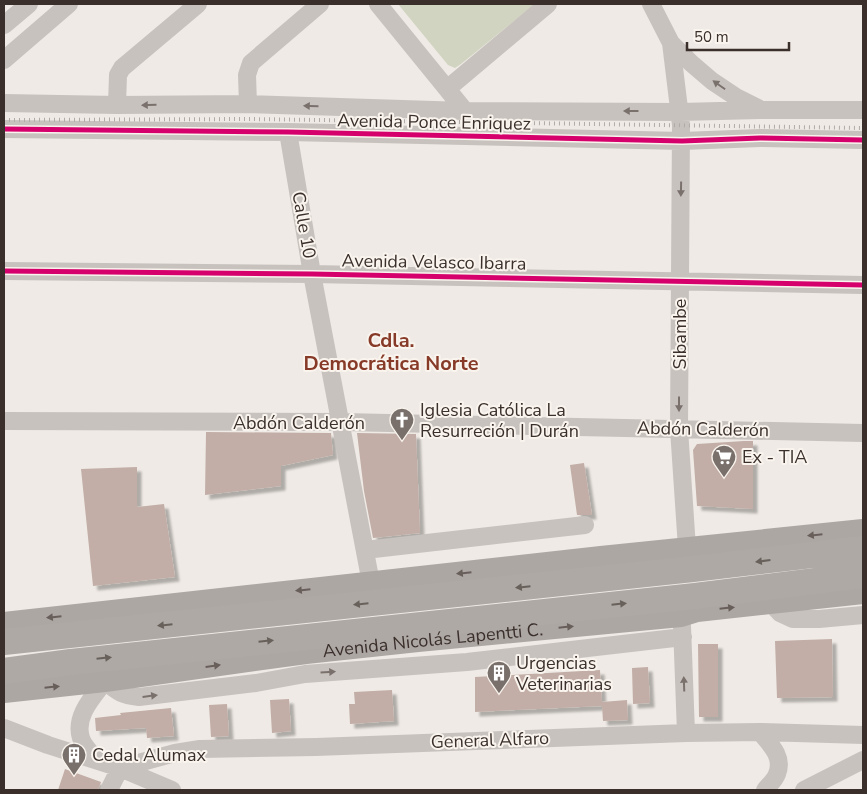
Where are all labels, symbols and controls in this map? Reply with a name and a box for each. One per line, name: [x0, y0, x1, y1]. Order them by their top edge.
scale bar: [687, 20, 790, 52]
text: 50 m: [694, 27, 729, 47]
one-way arrow: [712, 80, 725, 90]
one-way arrow: [140, 101, 156, 109]
one-way arrow: [303, 101, 319, 109]
one-way arrow: [623, 107, 639, 115]
street label: Avenida Ponce Enriquez: [337, 108, 531, 136]
one-way arrow: [677, 182, 685, 198]
street label: Calle 10: [286, 190, 322, 260]
street label: Avenida Velasco Ibarra: [341, 248, 527, 276]
street label: Sibambe: [668, 299, 692, 369]
district label: Cdla. Democrática Norte: [303, 327, 479, 377]
one-way arrow: [675, 397, 683, 413]
place label: Iglesia Católica La Resurreción | Durán: [420, 398, 579, 443]
church icon: Iglesia Católica La Resurreción | Durán: [389, 407, 415, 441]
street label: Abdón Calderón: [233, 411, 365, 435]
street label: Abdón Calderón: [637, 416, 769, 442]
supermarket icon: Ex - TIA: [711, 444, 737, 478]
place label: Ex - TIA: [742, 445, 807, 469]
one-way arrow: [806, 531, 822, 539]
one-way arrow: [754, 557, 770, 565]
one-way arrow: [456, 569, 472, 577]
one-way arrow: [514, 583, 530, 591]
one-way arrow: [295, 586, 311, 594]
one-way arrow: [353, 600, 369, 608]
one-way arrow: [611, 600, 627, 608]
one-way arrow: [720, 604, 736, 612]
one-way arrow: [46, 613, 62, 621]
street label: Avenida Nicolás Lapentti C.: [321, 617, 544, 663]
one-way arrow: [156, 621, 172, 629]
one-way arrow: [558, 622, 574, 630]
one-way arrow: [258, 637, 274, 645]
place label: Urgencias Veterinarias: [515, 651, 612, 696]
one-way arrow: [96, 654, 112, 662]
building icon: Urgencias Veterinarias: [486, 660, 512, 694]
one-way arrow: [206, 662, 222, 670]
one-way arrow: [320, 668, 336, 676]
one-way arrow: [680, 676, 688, 692]
one-way arrow: [45, 683, 61, 691]
one-way arrow: [142, 692, 158, 700]
street label: General Alfaro: [430, 726, 550, 754]
building icon: Cedal Alumax: [61, 742, 87, 776]
place label: Cedal Alumax: [92, 743, 207, 767]

